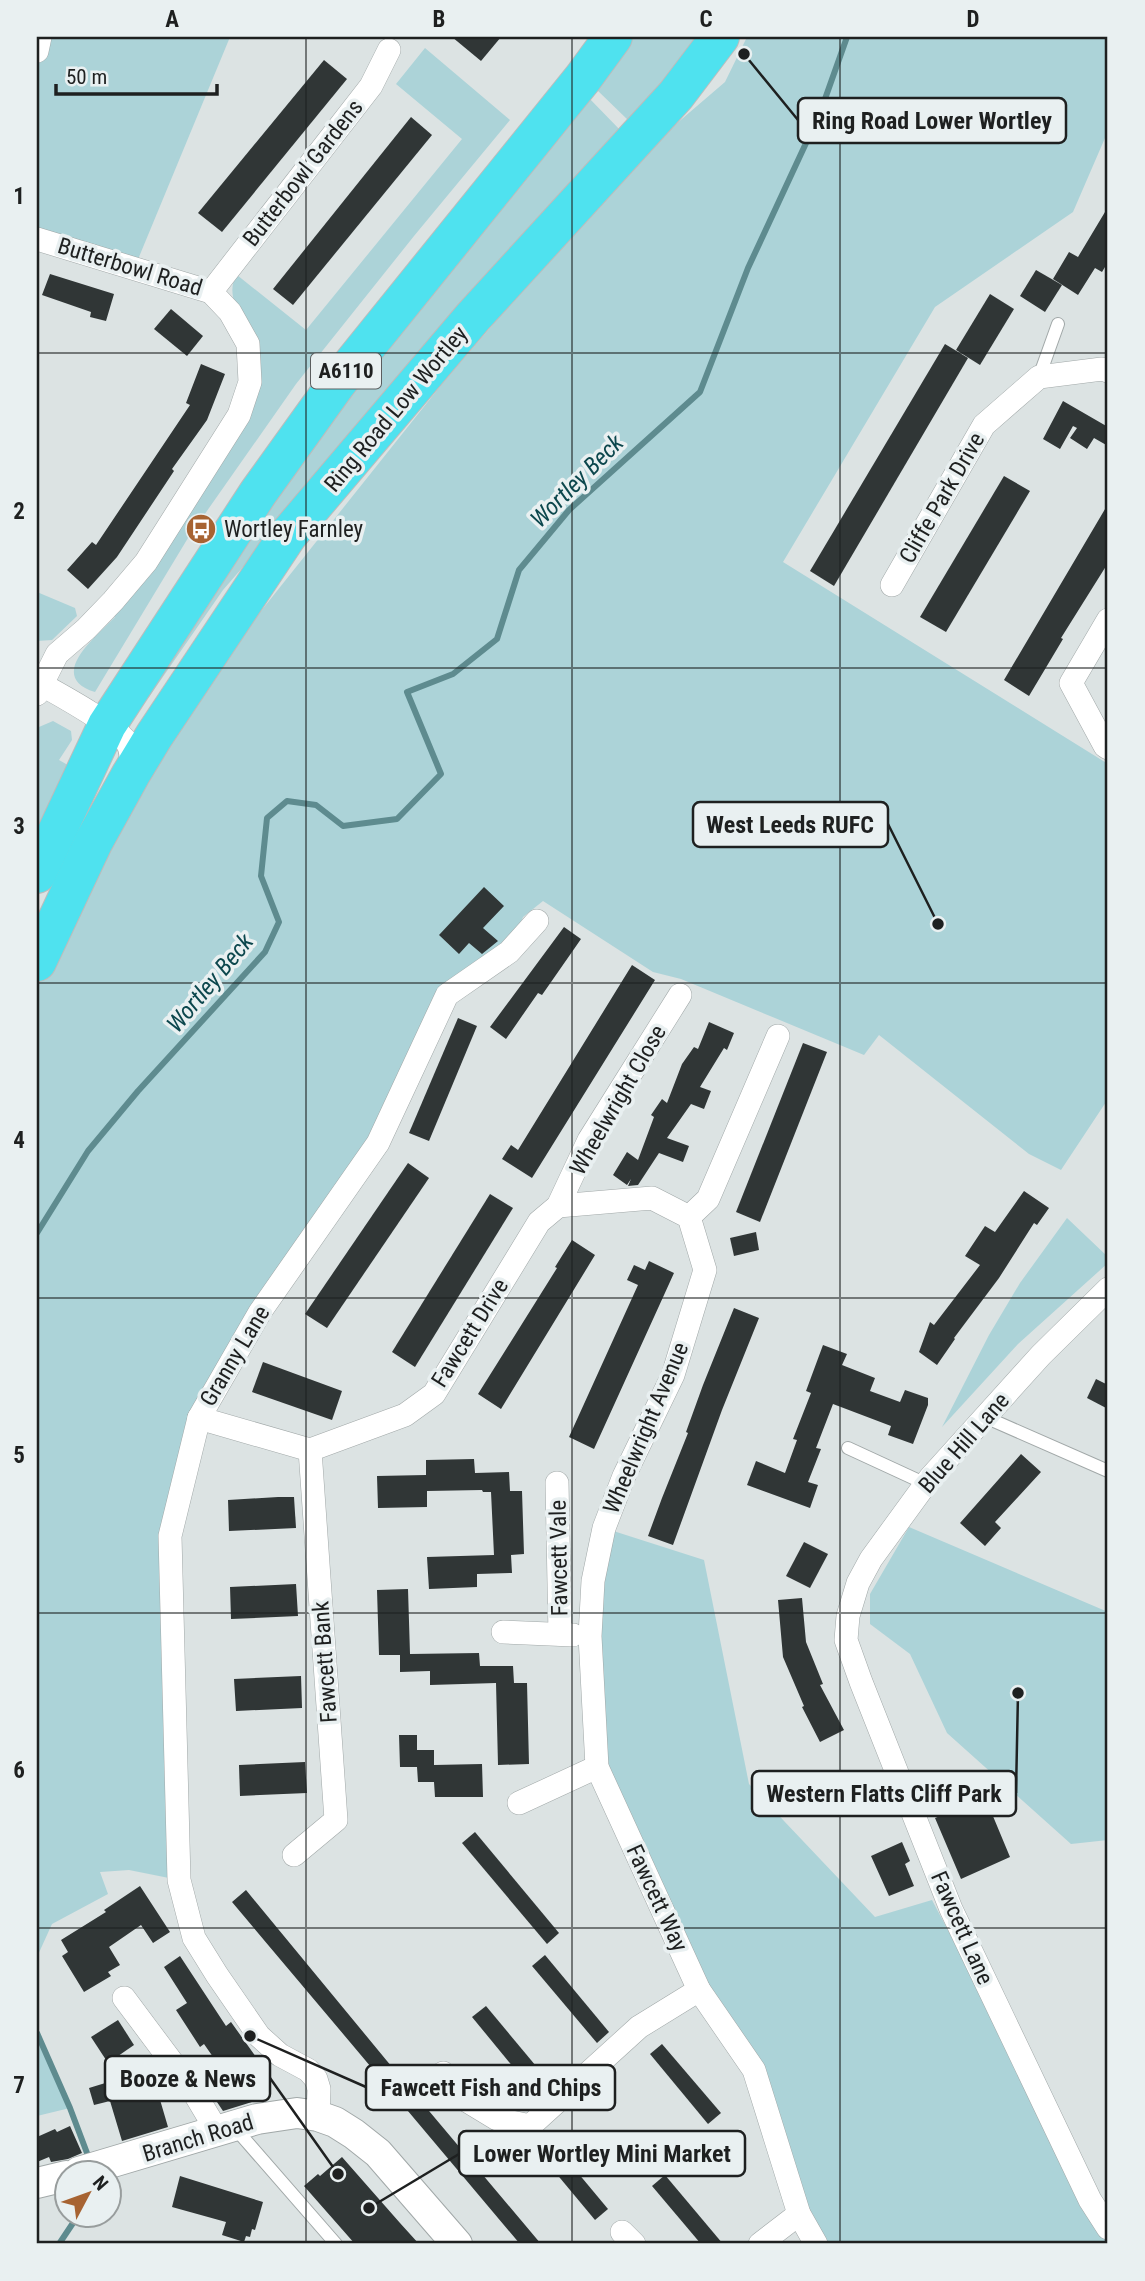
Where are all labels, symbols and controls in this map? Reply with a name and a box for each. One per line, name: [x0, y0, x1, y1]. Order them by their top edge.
text: A: [165, 6, 179, 33]
text: B: [433, 6, 445, 33]
text: C: [699, 6, 713, 33]
text: D: [967, 6, 980, 33]
scale bar: [56, 52, 217, 96]
text: 50 m: [66, 65, 107, 89]
street label: Butterbowl Gardens: [237, 94, 369, 252]
callout: Ring Road Lower Wortley: [798, 98, 1066, 143]
text: Ring Road Lower Wortley: [812, 107, 1052, 135]
text: 1: [13, 183, 25, 210]
street label: Butterbowl Road: [54, 232, 206, 302]
street label: Ring Road Low Wortley: [319, 320, 473, 497]
road number: A6110: [311, 354, 381, 388]
water label: Wortley Beck: [525, 428, 630, 533]
street label: Cliffe Park Drive: [894, 428, 990, 568]
text: 2: [13, 498, 25, 525]
bus stop icon: Wortley Farnley: [184, 512, 218, 546]
place label: Wortley Farnley: [224, 516, 364, 543]
callout: West Leeds RUFC: [693, 802, 888, 847]
text: West Leeds RUFC: [706, 811, 874, 839]
text: 3: [13, 813, 25, 840]
water label: Wortley Beck: [161, 928, 260, 1038]
street label: Wheelwright Close: [564, 1020, 672, 1180]
text: 4: [13, 1127, 25, 1154]
street label: Fawcett Drive: [426, 1274, 514, 1392]
street label: Granny Lane: [195, 1301, 275, 1411]
street label: Wheelwright Avenue: [598, 1338, 694, 1518]
street label: Blue Hill Lane: [913, 1387, 1015, 1499]
text: 5: [13, 1442, 25, 1469]
street label: Fawcett Vale: [544, 1500, 574, 1616]
street label: Fawcett Bank: [307, 1600, 343, 1724]
text: 6: [13, 1757, 25, 1784]
callout: Western Flatts Cliff Park: [752, 1771, 1016, 1816]
text: Western Flatts Cliff Park: [766, 1780, 1002, 1808]
street label: Fawcett Way: [621, 1840, 694, 1956]
street label: Fawcett Lane: [925, 1867, 999, 1989]
callout: Booze & News: [105, 2056, 270, 2101]
text: Booze & News: [120, 2065, 256, 2093]
callout: Fawcett Fish and Chips: [366, 2065, 615, 2110]
text: 7: [13, 2072, 25, 2099]
text: Fawcett Fish and Chips: [381, 2074, 602, 2102]
street label: Branch Road: [139, 2108, 257, 2168]
callout: Lower Wortley Mini Market: [459, 2131, 745, 2176]
text: Lower Wortley Mini Market: [473, 2140, 731, 2168]
north arrow: [52, 2158, 122, 2228]
text: N: [88, 2171, 113, 2195]

